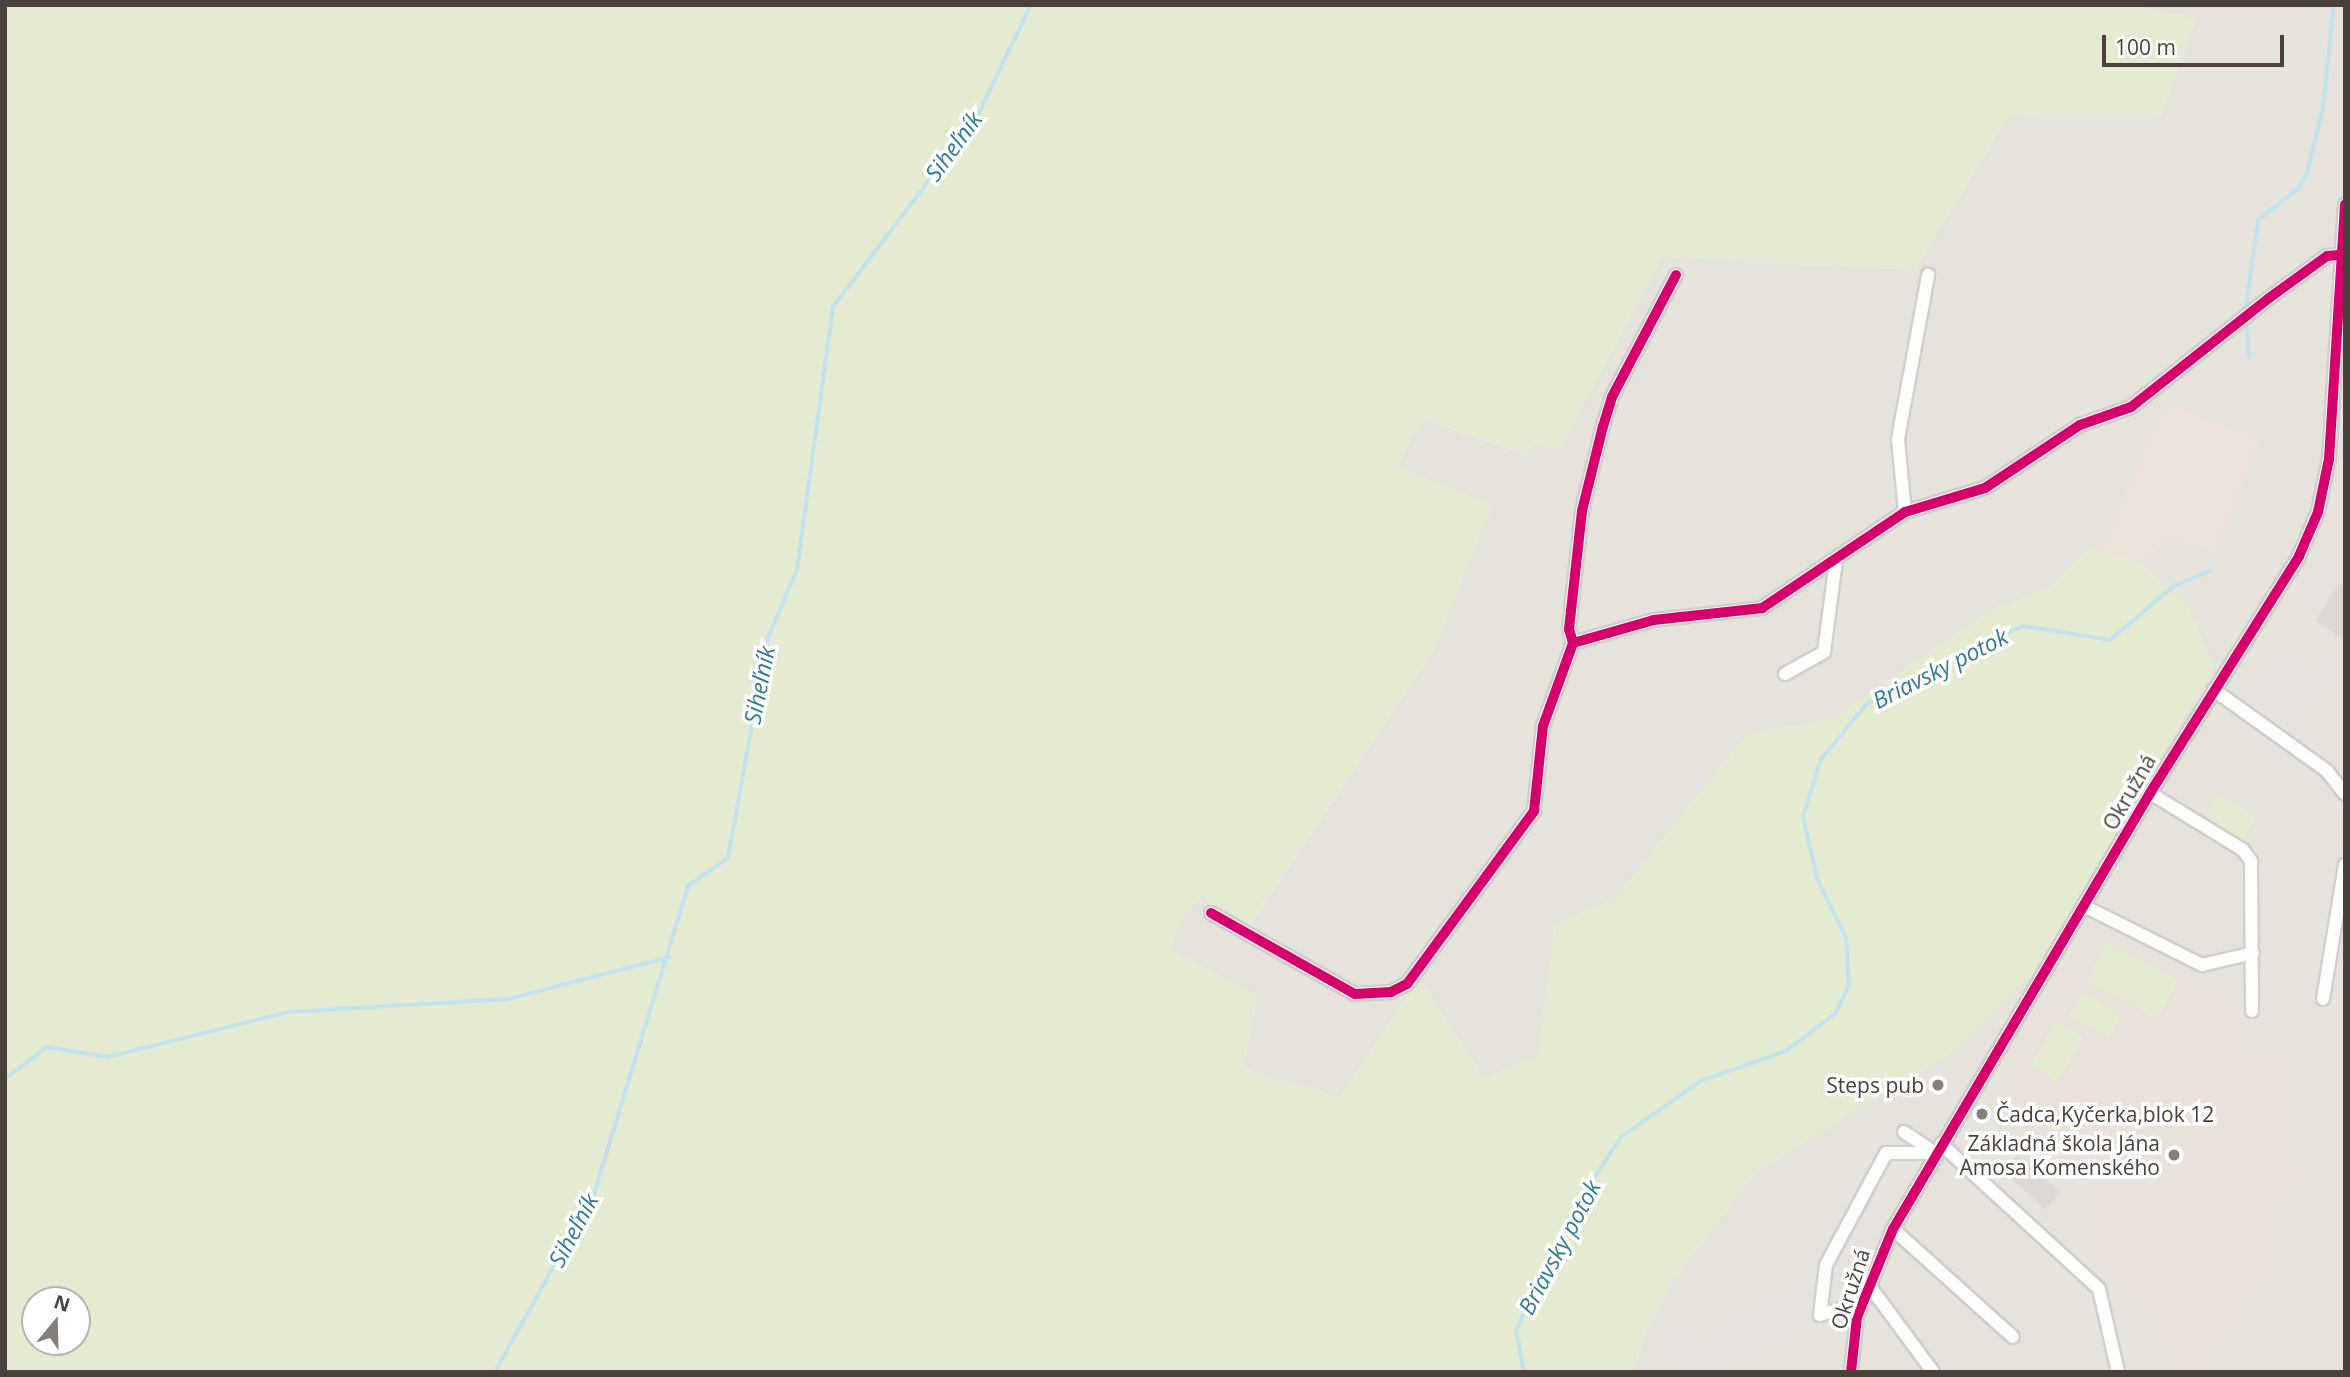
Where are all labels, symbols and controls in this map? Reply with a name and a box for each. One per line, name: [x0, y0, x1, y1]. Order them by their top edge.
scale bar: [2105, 21, 2287, 65]
text: 100 m: [2115, 33, 2176, 61]
water label: Siheľník: [919, 106, 987, 186]
water label: Briavsky potok: [1868, 622, 2012, 714]
water label: Siheľník: [738, 644, 780, 726]
street label: Okružná: [2097, 750, 2161, 834]
place label: Steps pub: [1826, 1072, 1924, 1098]
marker: Steps pub: [1930, 1077, 1946, 1093]
place label: Čadca,Kyčerka,blok 12: [1996, 1101, 2214, 1127]
marker: Čadca,Kyčerka,blok 12: [1974, 1106, 1990, 1122]
place label: Základná škola Jána Amosa Komenského: [1960, 1130, 2160, 1180]
marker: Základná škola Jána Amosa Komenského: [2166, 1147, 2182, 1163]
water label: Briavsky potok: [1512, 1175, 1606, 1319]
water label: Siheľník: [542, 1189, 604, 1271]
street label: Okružná: [1825, 1246, 1875, 1332]
north arrow: [21, 1286, 91, 1356]
text: N: [51, 1288, 74, 1318]

